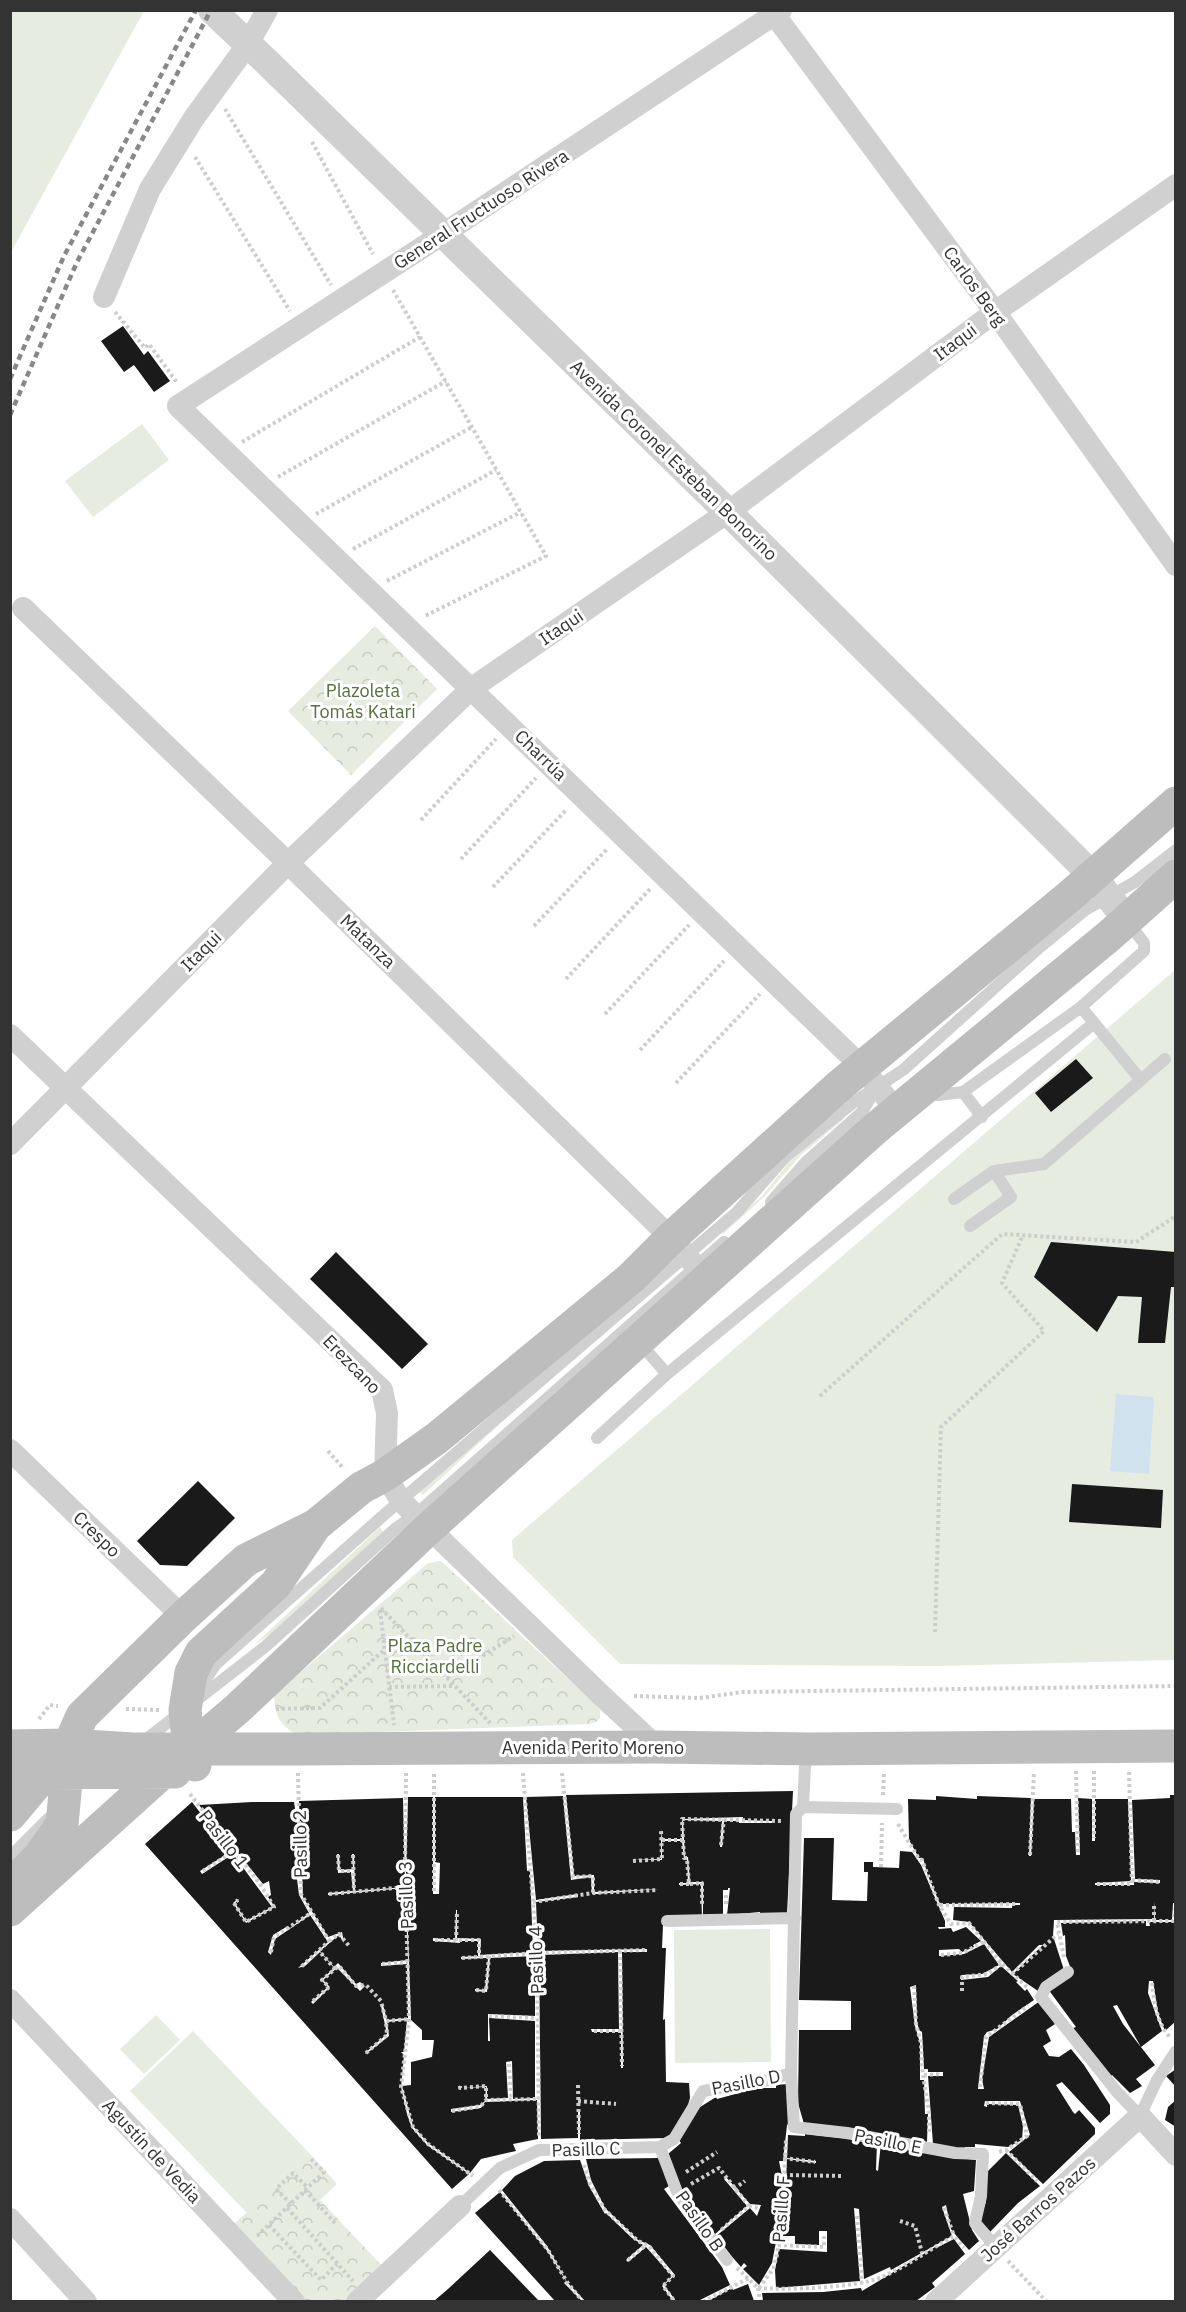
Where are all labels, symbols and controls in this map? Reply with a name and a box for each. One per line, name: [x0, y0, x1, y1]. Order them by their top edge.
street label: General Fructuoso Rivera: [389, 144, 573, 274]
street label: Carlos Berg: [938, 242, 1012, 331]
street label: Itaqui: [929, 318, 981, 366]
street label: Avenida Coronel Esteban Bonorino: [566, 355, 782, 565]
street label: Itaqui: [535, 604, 587, 650]
park label: Plazoleta Tomás Katari: [310, 679, 416, 723]
street label: Charrúa: [510, 724, 572, 786]
street label: Matanza: [335, 909, 401, 973]
street label: Itaqui: [176, 926, 226, 976]
street label: Erezcano: [318, 1329, 386, 1399]
street label: Crespo: [69, 1506, 125, 1562]
park label: Plaza Padre Ricciardelli: [388, 1634, 483, 1678]
street label: Avenida Perito Moreno: [502, 1736, 684, 1759]
street label: Pasillo 1: [194, 1805, 254, 1873]
street label: Pasillo 2: [288, 1810, 312, 1878]
street label: Pasillo 3: [393, 1860, 419, 1930]
street label: Pasillo 4: [523, 1925, 549, 1995]
street label: Pasillo D: [710, 2064, 782, 2100]
street label: Agustín de Vedia: [98, 2094, 207, 2208]
street label: Pasillo E: [852, 2123, 924, 2159]
street label: Pasillo C: [551, 2136, 621, 2162]
street label: José Barros Pazos: [976, 2151, 1100, 2267]
street label: Pasillo F: [767, 2174, 795, 2244]
street label: Pasillo B: [671, 2186, 729, 2256]

